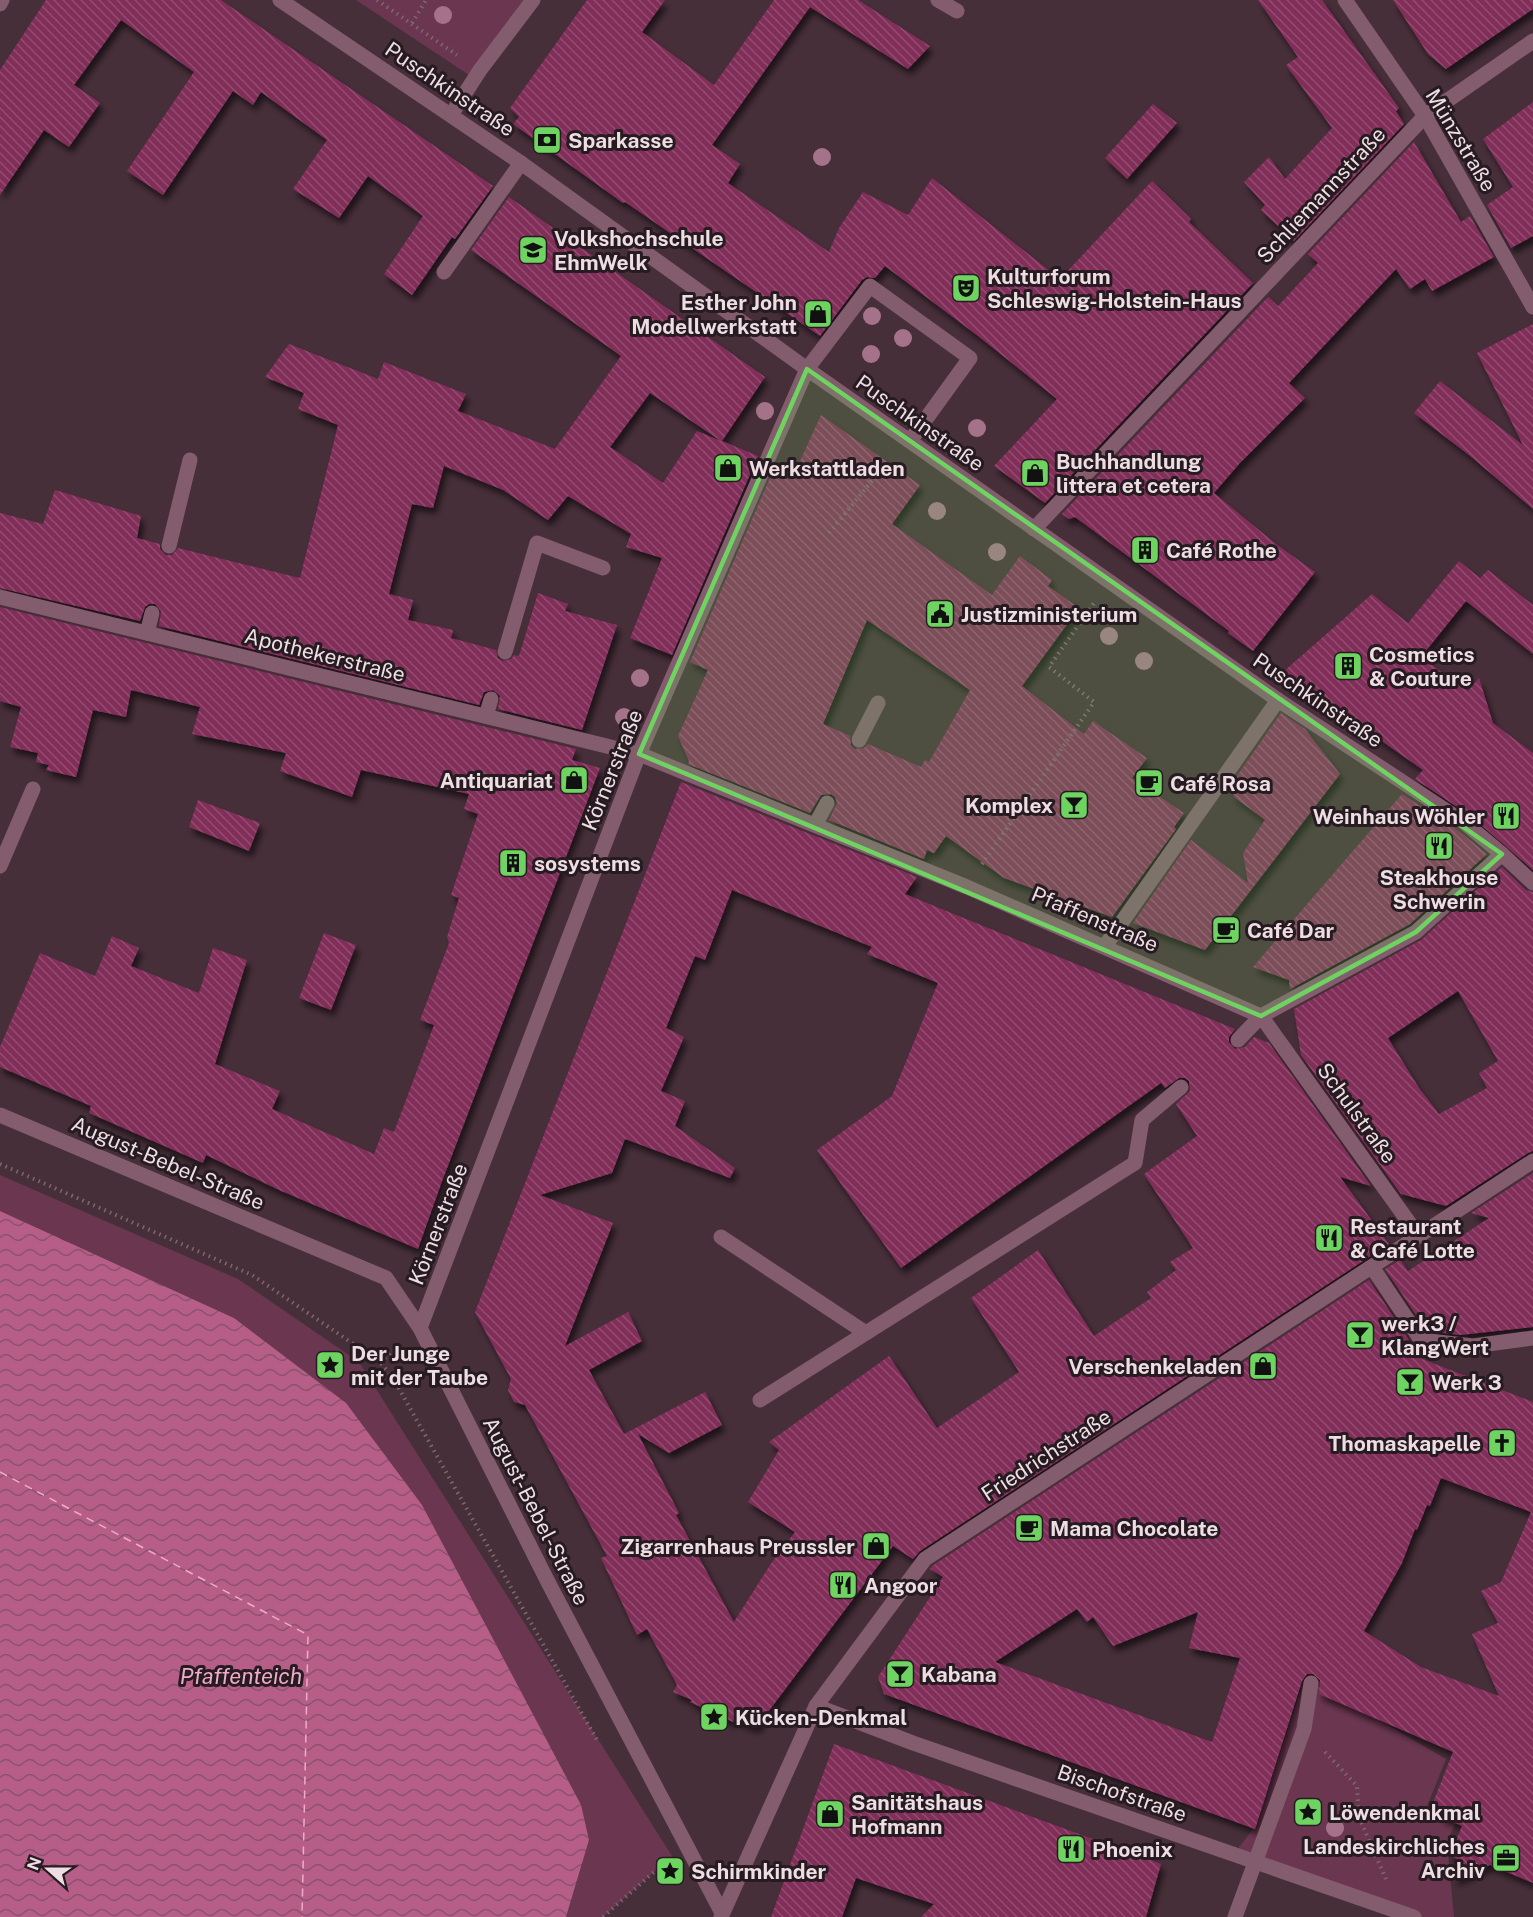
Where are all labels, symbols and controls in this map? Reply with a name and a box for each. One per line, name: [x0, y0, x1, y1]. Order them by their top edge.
street label: Puschkinstraße: [380, 36, 520, 142]
street label: Münzstraße: [1421, 84, 1501, 196]
street label: Schliemannstraße: [1252, 122, 1390, 268]
bank icon: Sparkasse: [531, 124, 563, 156]
place label: Sparkasse: [568, 128, 674, 153]
place label: Volkshochschule EhmWelk: [554, 226, 724, 275]
school or university icon: Volkshochschule EhmWelk: [517, 234, 549, 266]
place label: Kulturforum Schleswig-Holstein-Haus: [987, 264, 1242, 313]
theatre icon: Kulturforum Schleswig-Holstein-Haus: [950, 272, 982, 304]
place label: Esther John Modellwerkstatt: [631, 290, 797, 339]
shop icon: Esther John Modellwerkstatt: [802, 298, 834, 330]
street label: Puschkinstraße: [851, 369, 989, 477]
place label: Buchhandlung littera et cetera: [1056, 449, 1211, 498]
shop icon: Werkstattladen: [712, 452, 744, 484]
place label: Werkstattladen: [749, 456, 905, 481]
shop icon: Buchhandlung littera et cetera: [1019, 457, 1051, 489]
building icon: Café Rothe: [1129, 534, 1161, 566]
place label: Café Rothe: [1166, 538, 1277, 563]
public building icon: Justizministerium: [924, 598, 956, 630]
place label: Justizministerium: [961, 602, 1137, 627]
street label: Apothekerstraße: [242, 623, 408, 687]
place label: Cosmetics & Couture: [1369, 642, 1475, 691]
street label: Puschkinstraße: [1248, 647, 1388, 753]
building icon: Cosmetics & Couture: [1332, 650, 1364, 682]
street label: Körnerstraße: [576, 706, 648, 834]
shop icon: Antiquariat: [558, 764, 590, 796]
cafe icon: Café Rosa: [1133, 767, 1165, 799]
place label: Antiquariat: [440, 768, 553, 793]
place label: Café Rosa: [1170, 771, 1271, 796]
bar icon: Komplex: [1058, 789, 1090, 821]
place label: Komplex: [965, 793, 1053, 818]
restaurant icon: Weinhaus Wöhler: [1490, 800, 1522, 832]
place label: Weinhaus Wöhler: [1313, 804, 1485, 829]
restaurant icon: Steakhouse Schwerin: [1423, 830, 1455, 862]
building icon: sosystems: [497, 847, 529, 879]
place label: sosystems: [534, 851, 641, 876]
place label: Steakhouse Schwerin: [1380, 865, 1498, 914]
street label: Pfaffenstraße: [1028, 881, 1162, 957]
cafe icon: Café Dar: [1210, 914, 1242, 946]
place label: Café Dar: [1247, 918, 1335, 943]
street label: Schulstraße: [1312, 1058, 1402, 1168]
street label: August-Bebel-Straße: [68, 1111, 268, 1215]
street label: Körnerstraße: [403, 1160, 473, 1288]
place label: Restaurant & Café Lotte: [1350, 1214, 1475, 1263]
restaurant icon: Restaurant & Café Lotte: [1313, 1222, 1345, 1254]
place label: werk3 / KlangWert: [1381, 1311, 1489, 1360]
bar icon: werk3 / KlangWert: [1344, 1319, 1376, 1351]
place label: Der Junge mit der Taube: [351, 1341, 488, 1390]
place icon: Der Junge mit der Taube: [314, 1349, 346, 1381]
shop icon: Verschenkeladen: [1247, 1350, 1279, 1382]
place label: Verschenkeladen: [1068, 1354, 1242, 1379]
bar icon: Werk 3: [1394, 1366, 1426, 1398]
place label: Werk 3: [1431, 1370, 1502, 1395]
street label: Friedrichstraße: [977, 1404, 1115, 1506]
street label: August-Bebel-Straße: [478, 1413, 594, 1609]
church icon: Thomaskapelle: [1486, 1427, 1518, 1459]
place label: Thomaskapelle: [1328, 1431, 1481, 1456]
cafe icon: Mama Chocolate: [1013, 1512, 1045, 1544]
place label: Mama Chocolate: [1050, 1516, 1218, 1541]
shop icon: Zigarrenhaus Preussler: [860, 1530, 892, 1562]
place label: Zigarrenhaus Preussler: [621, 1534, 855, 1559]
restaurant icon: Angoor: [827, 1569, 859, 1601]
place label: Angoor: [864, 1573, 938, 1598]
bar icon: Kabana: [884, 1658, 916, 1690]
place label: Kabana: [921, 1662, 997, 1687]
water label: Pfaffenteich: [180, 1663, 302, 1689]
place icon: Kücken-Denkmal: [698, 1701, 730, 1733]
place label: Kücken-Denkmal: [735, 1705, 907, 1730]
street label: Bischofstraße: [1054, 1759, 1190, 1827]
place label: Sanitätshaus Hofmann: [851, 1790, 983, 1839]
place icon: Löwendenkmal: [1292, 1796, 1324, 1828]
shop icon: Sanitätshaus Hofmann: [814, 1798, 846, 1830]
place label: Löwendenkmal: [1329, 1800, 1481, 1825]
restaurant icon: Phoenix: [1055, 1833, 1087, 1865]
place label: Landeskirchliches Archiv: [1303, 1834, 1485, 1883]
place label: Phoenix: [1092, 1837, 1173, 1862]
north arrow: [18, 1839, 78, 1899]
office icon: Landeskirchliches Archiv: [1490, 1842, 1522, 1874]
text: N: [23, 1855, 46, 1873]
place icon: Schirmkinder: [654, 1855, 686, 1887]
place label: Schirmkinder: [691, 1859, 827, 1884]

